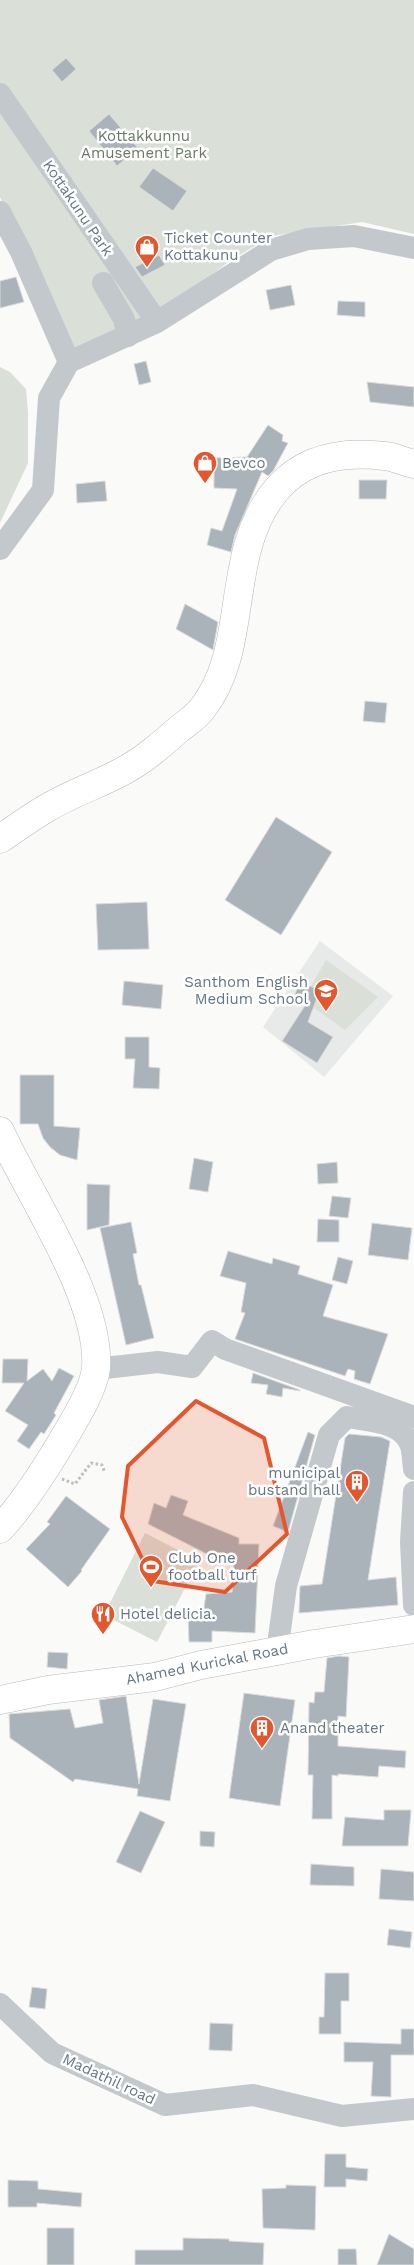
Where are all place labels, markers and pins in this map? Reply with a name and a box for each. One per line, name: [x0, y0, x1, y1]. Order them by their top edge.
place label: Ticket Counter Kottakunu: [164, 229, 272, 264]
shop icon: Ticket Counter Kottakunu: [134, 234, 160, 268]
shop icon: Bevco: [192, 450, 218, 484]
place label: Bevco: [222, 454, 265, 472]
place label: Santhom English Medium School: [184, 973, 308, 1008]
school or university icon: Santhom English Medium School: [313, 978, 339, 1012]
place label: municipal bustand hall: [248, 1464, 340, 1499]
building icon: municipal bustand hall: [344, 1469, 370, 1503]
place label: Club One football turf: [168, 1549, 257, 1584]
sports icon: Club One football turf: [138, 1554, 164, 1588]
restaurant icon: Hotel delicia.: [90, 1601, 116, 1635]
place label: Hotel delicia.: [120, 1605, 215, 1623]
building icon: Anand theater: [249, 1715, 275, 1749]
place label: Anand theater: [280, 1719, 385, 1737]

